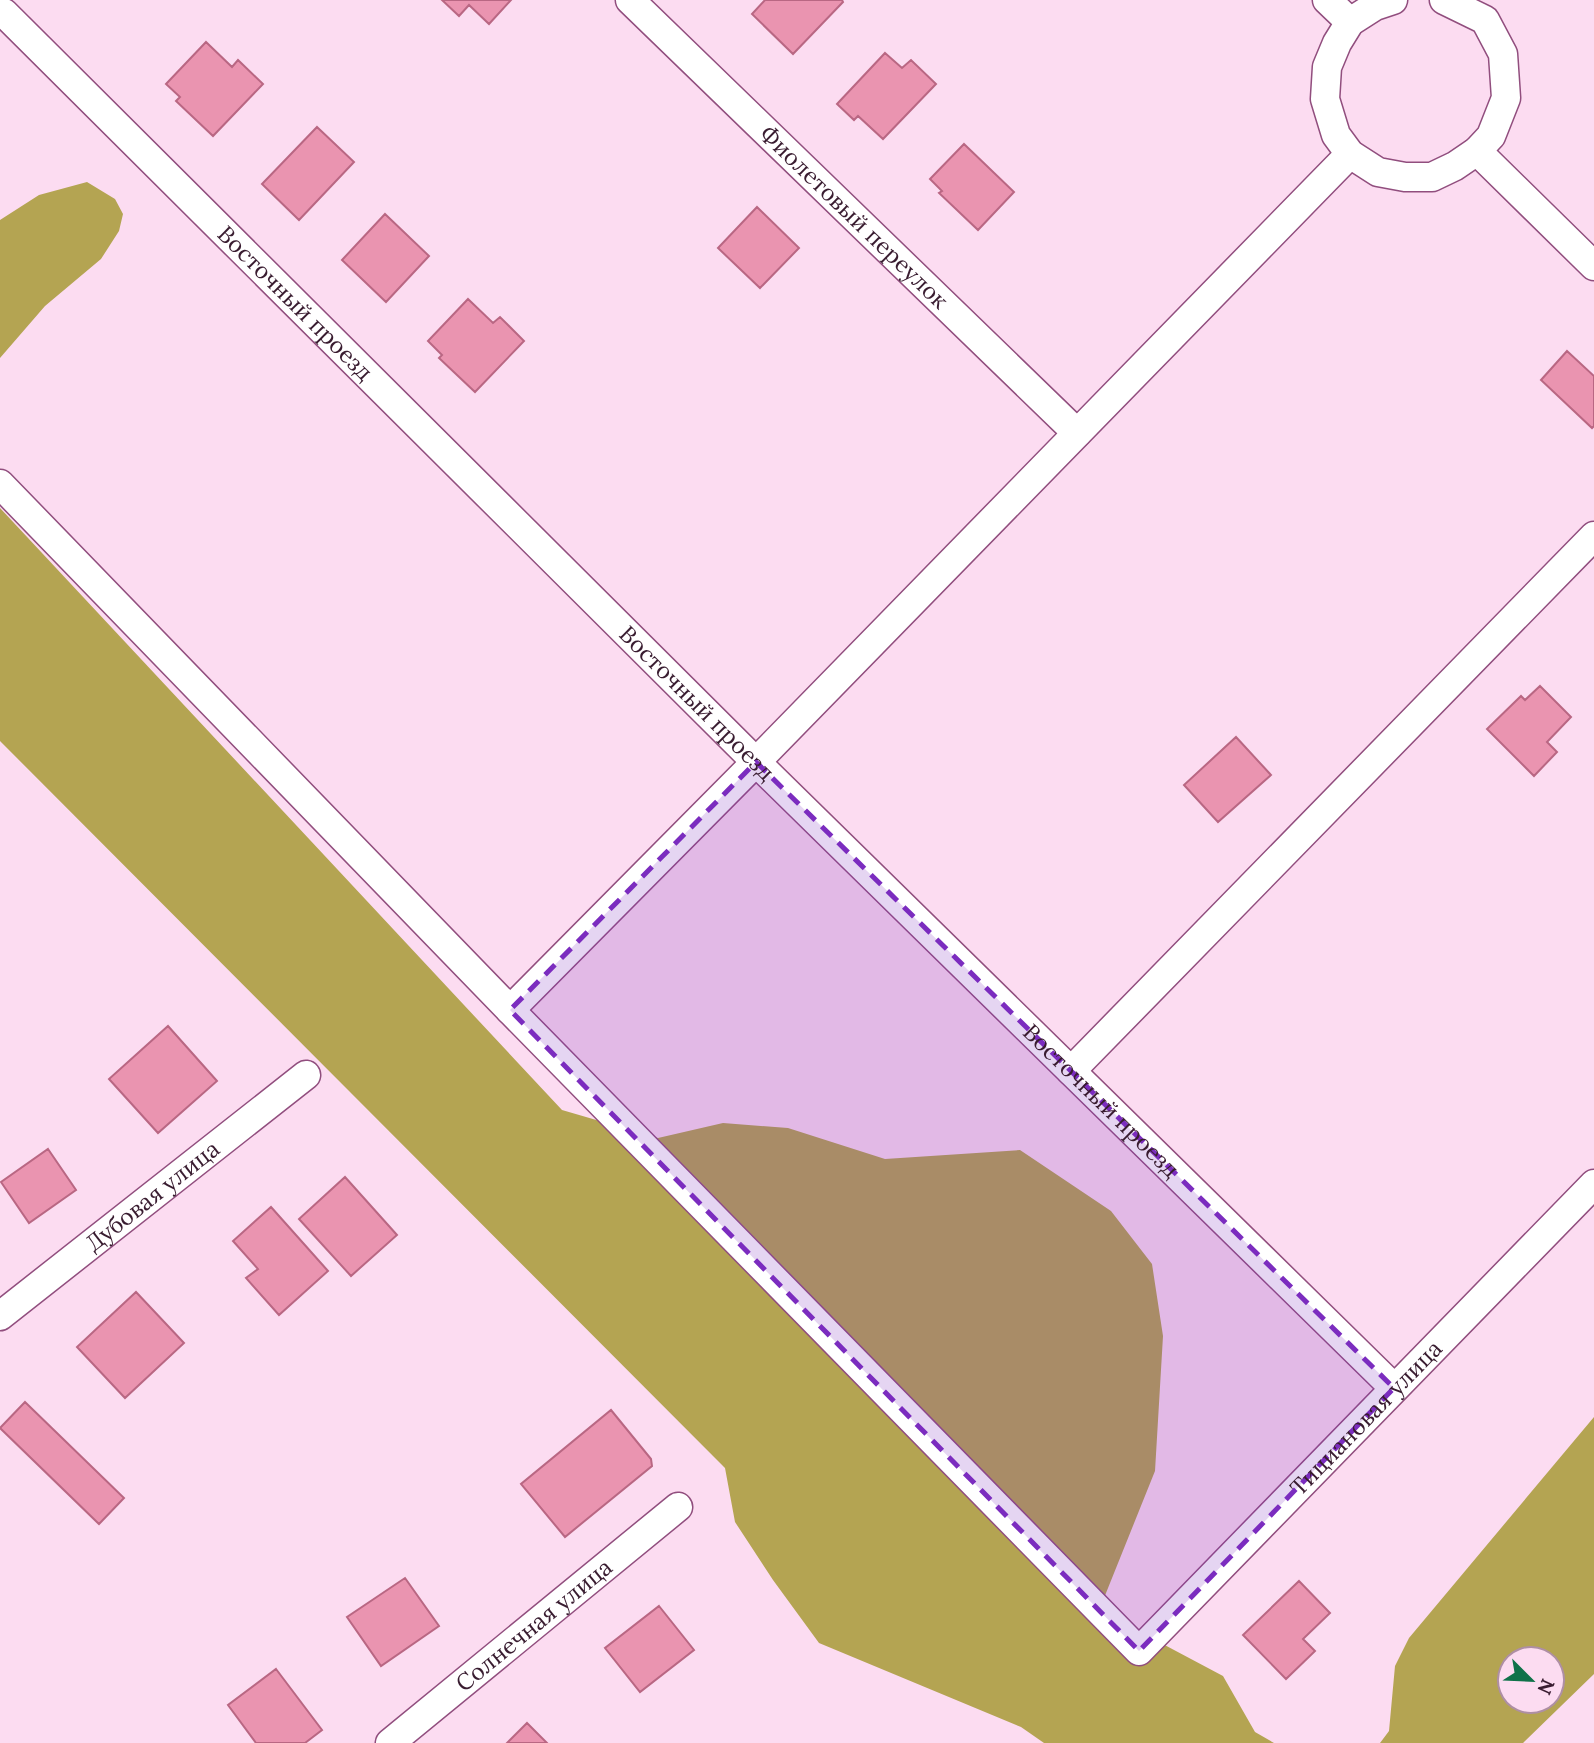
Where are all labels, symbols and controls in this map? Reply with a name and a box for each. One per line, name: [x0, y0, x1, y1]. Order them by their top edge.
street label: Фиолетовый переулок: [754, 119, 955, 315]
street label: Восточный проезд: [212, 219, 379, 386]
street label: Восточный проезд: [614, 619, 781, 786]
street label: Восточный проезд: [1017, 1017, 1186, 1183]
street label: Дубовая улица: [79, 1134, 225, 1257]
street label: Тициановая улица: [1284, 1334, 1448, 1501]
street label: Солнечная улица: [449, 1552, 618, 1697]
north arrow: [1496, 1645, 1566, 1715]
text: N: [1532, 1675, 1560, 1699]

